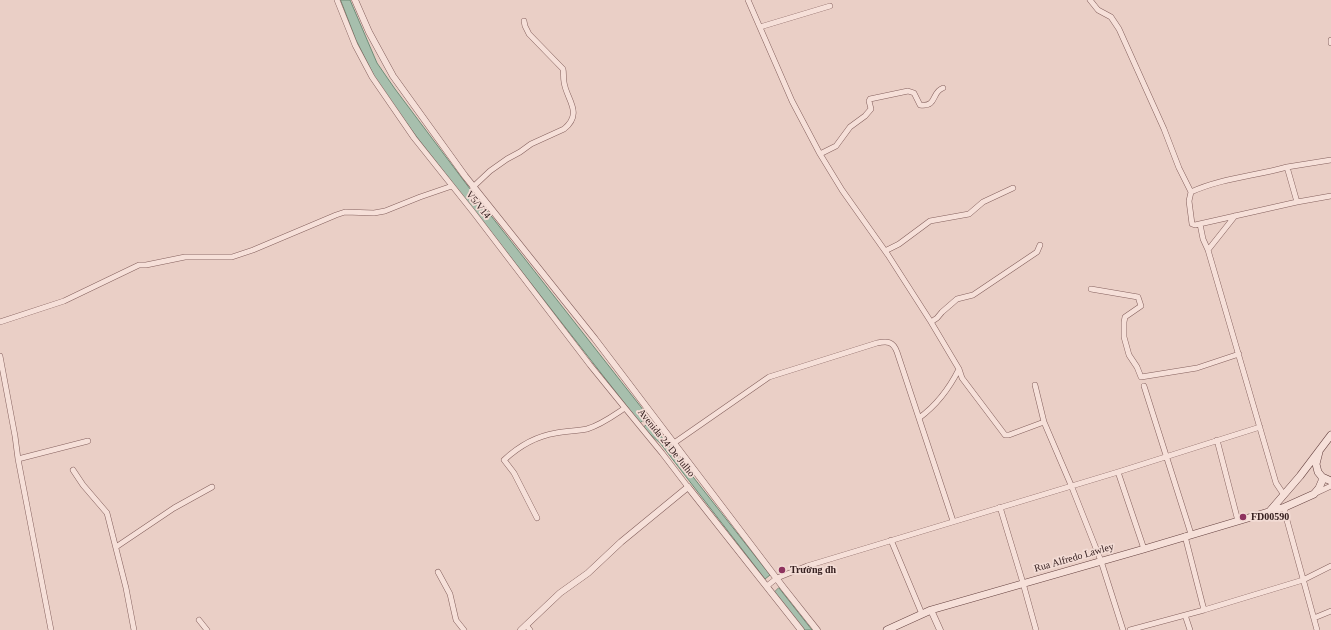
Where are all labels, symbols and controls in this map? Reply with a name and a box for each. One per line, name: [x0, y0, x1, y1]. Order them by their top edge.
street label: V5/V14: [463, 189, 493, 221]
street label: Avenida 24 De Julho: [635, 407, 697, 479]
place label: FD00590: [1251, 511, 1289, 523]
marker: FD00590: [1238, 512, 1248, 522]
street label: Rua Alfredo Lawley: [1033, 541, 1115, 575]
place label: Trường đh: [790, 564, 836, 576]
marker: Trường đh: [777, 565, 787, 575]

